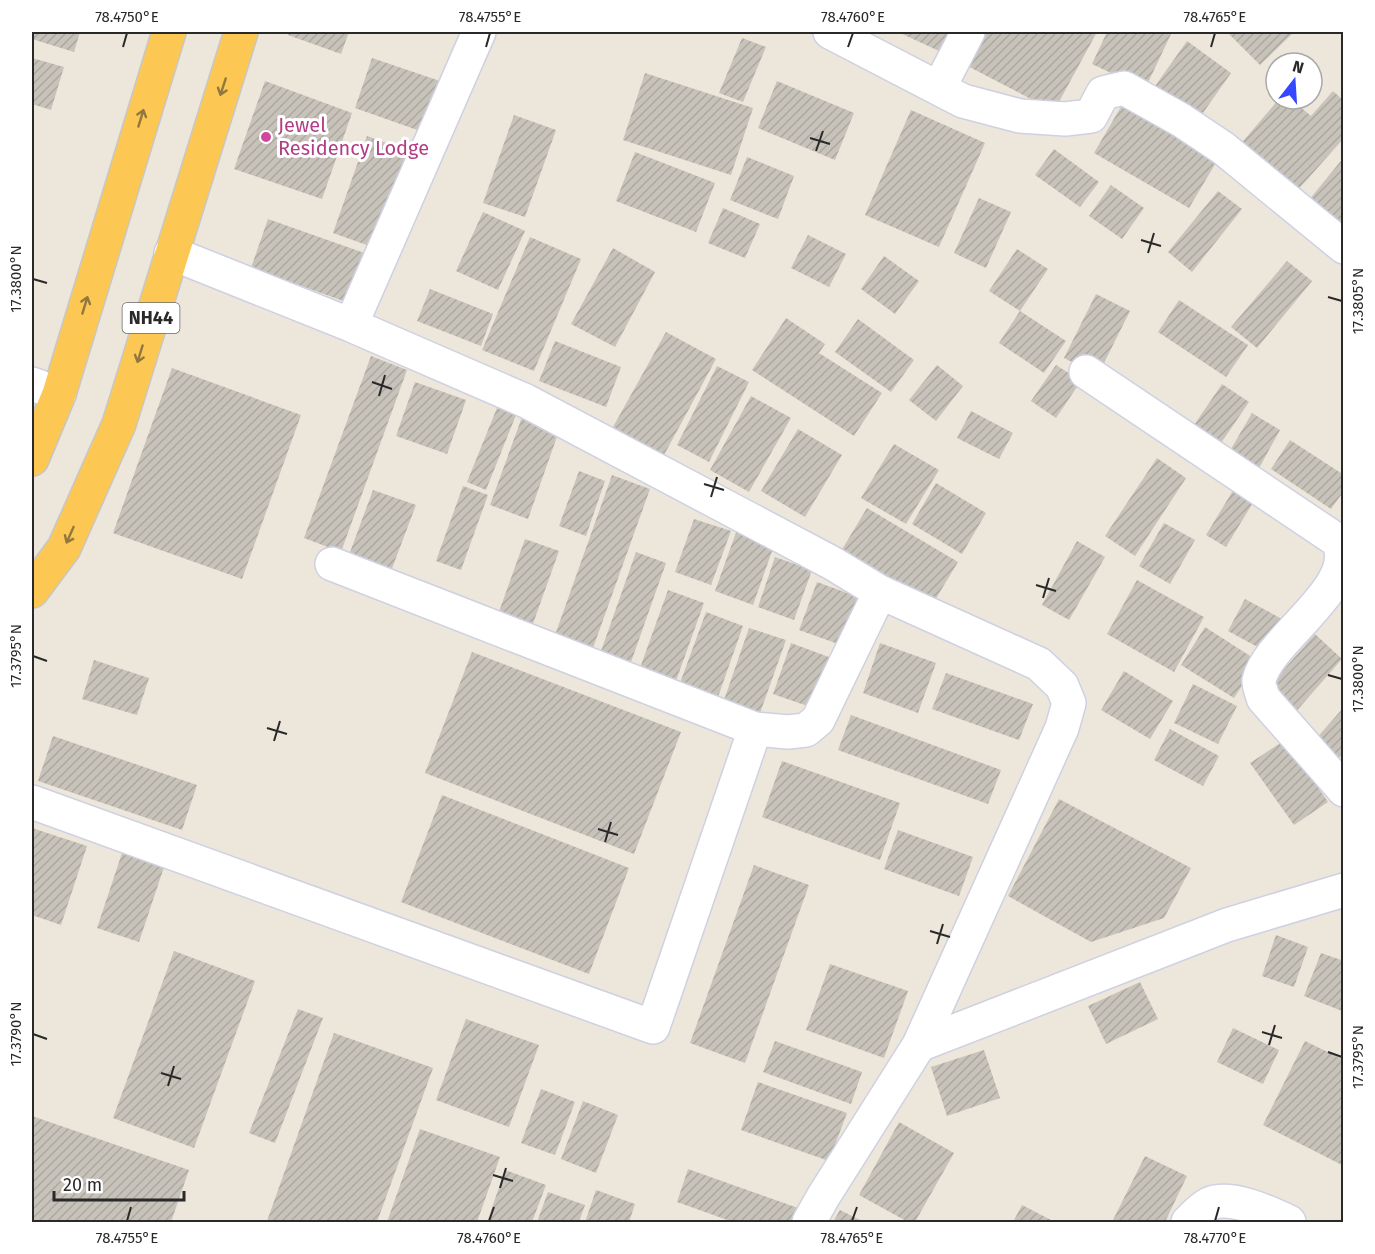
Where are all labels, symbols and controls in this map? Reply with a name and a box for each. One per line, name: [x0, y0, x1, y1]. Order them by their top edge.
text: 78.4750°E: [95, 8, 159, 26]
text: 78.4755°E: [459, 8, 521, 26]
text: 78.4760°E: [821, 8, 885, 26]
text: 78.4765°E: [1184, 8, 1246, 26]
north arrow: [1264, 51, 1324, 111]
text: N: [1290, 56, 1306, 78]
one-way arrow: [217, 77, 228, 96]
one-way arrow: [136, 109, 147, 128]
place label: Jewel Residency Lodge: [278, 113, 429, 160]
marker: Jewel Residency Lodge: [259, 130, 273, 144]
text: 17.3800°N: [7, 245, 25, 313]
text: 17.3805°N: [1349, 268, 1367, 334]
one-way arrow: [80, 296, 91, 315]
road number: NH44: [122, 303, 180, 333]
one-way arrow: [134, 344, 145, 363]
one-way arrow: [64, 525, 75, 544]
text: 17.3795°N: [7, 624, 25, 688]
text: 17.3800°N: [1349, 645, 1367, 713]
text: 17.3790°N: [7, 1001, 25, 1067]
text: 17.3795°N: [1349, 1025, 1367, 1089]
scale bar: [54, 1164, 184, 1202]
text: 20 m: [63, 1174, 102, 1196]
text: 78.4755°E: [96, 1229, 158, 1247]
text: 78.4760°E: [457, 1229, 521, 1247]
text: 78.4765°E: [821, 1229, 883, 1247]
text: 78.4770°E: [1184, 1229, 1246, 1247]

